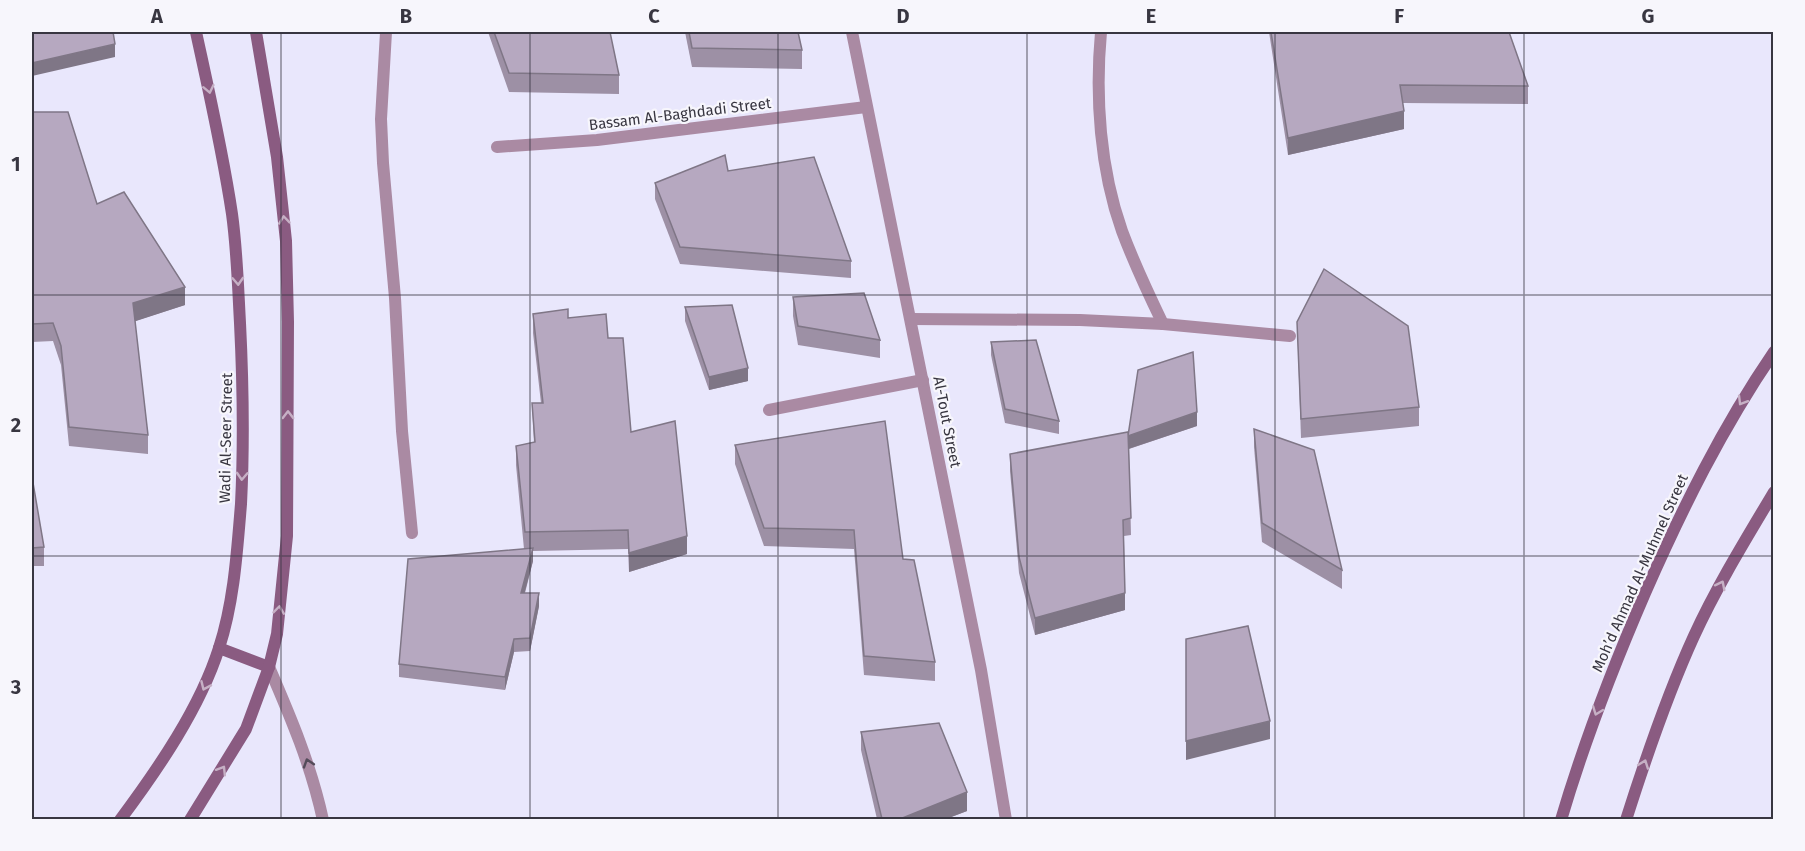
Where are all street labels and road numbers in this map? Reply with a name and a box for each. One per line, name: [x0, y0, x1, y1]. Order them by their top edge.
street label: Bassam Al-Baghdadi Street: [588, 94, 773, 134]
street label: Wadi Al-Seer Street: [216, 372, 236, 503]
street label: Al-Tout Street: [929, 375, 965, 470]
street label: Moh’d Ahmad Al-Muhmel Street: [1588, 471, 1692, 675]

